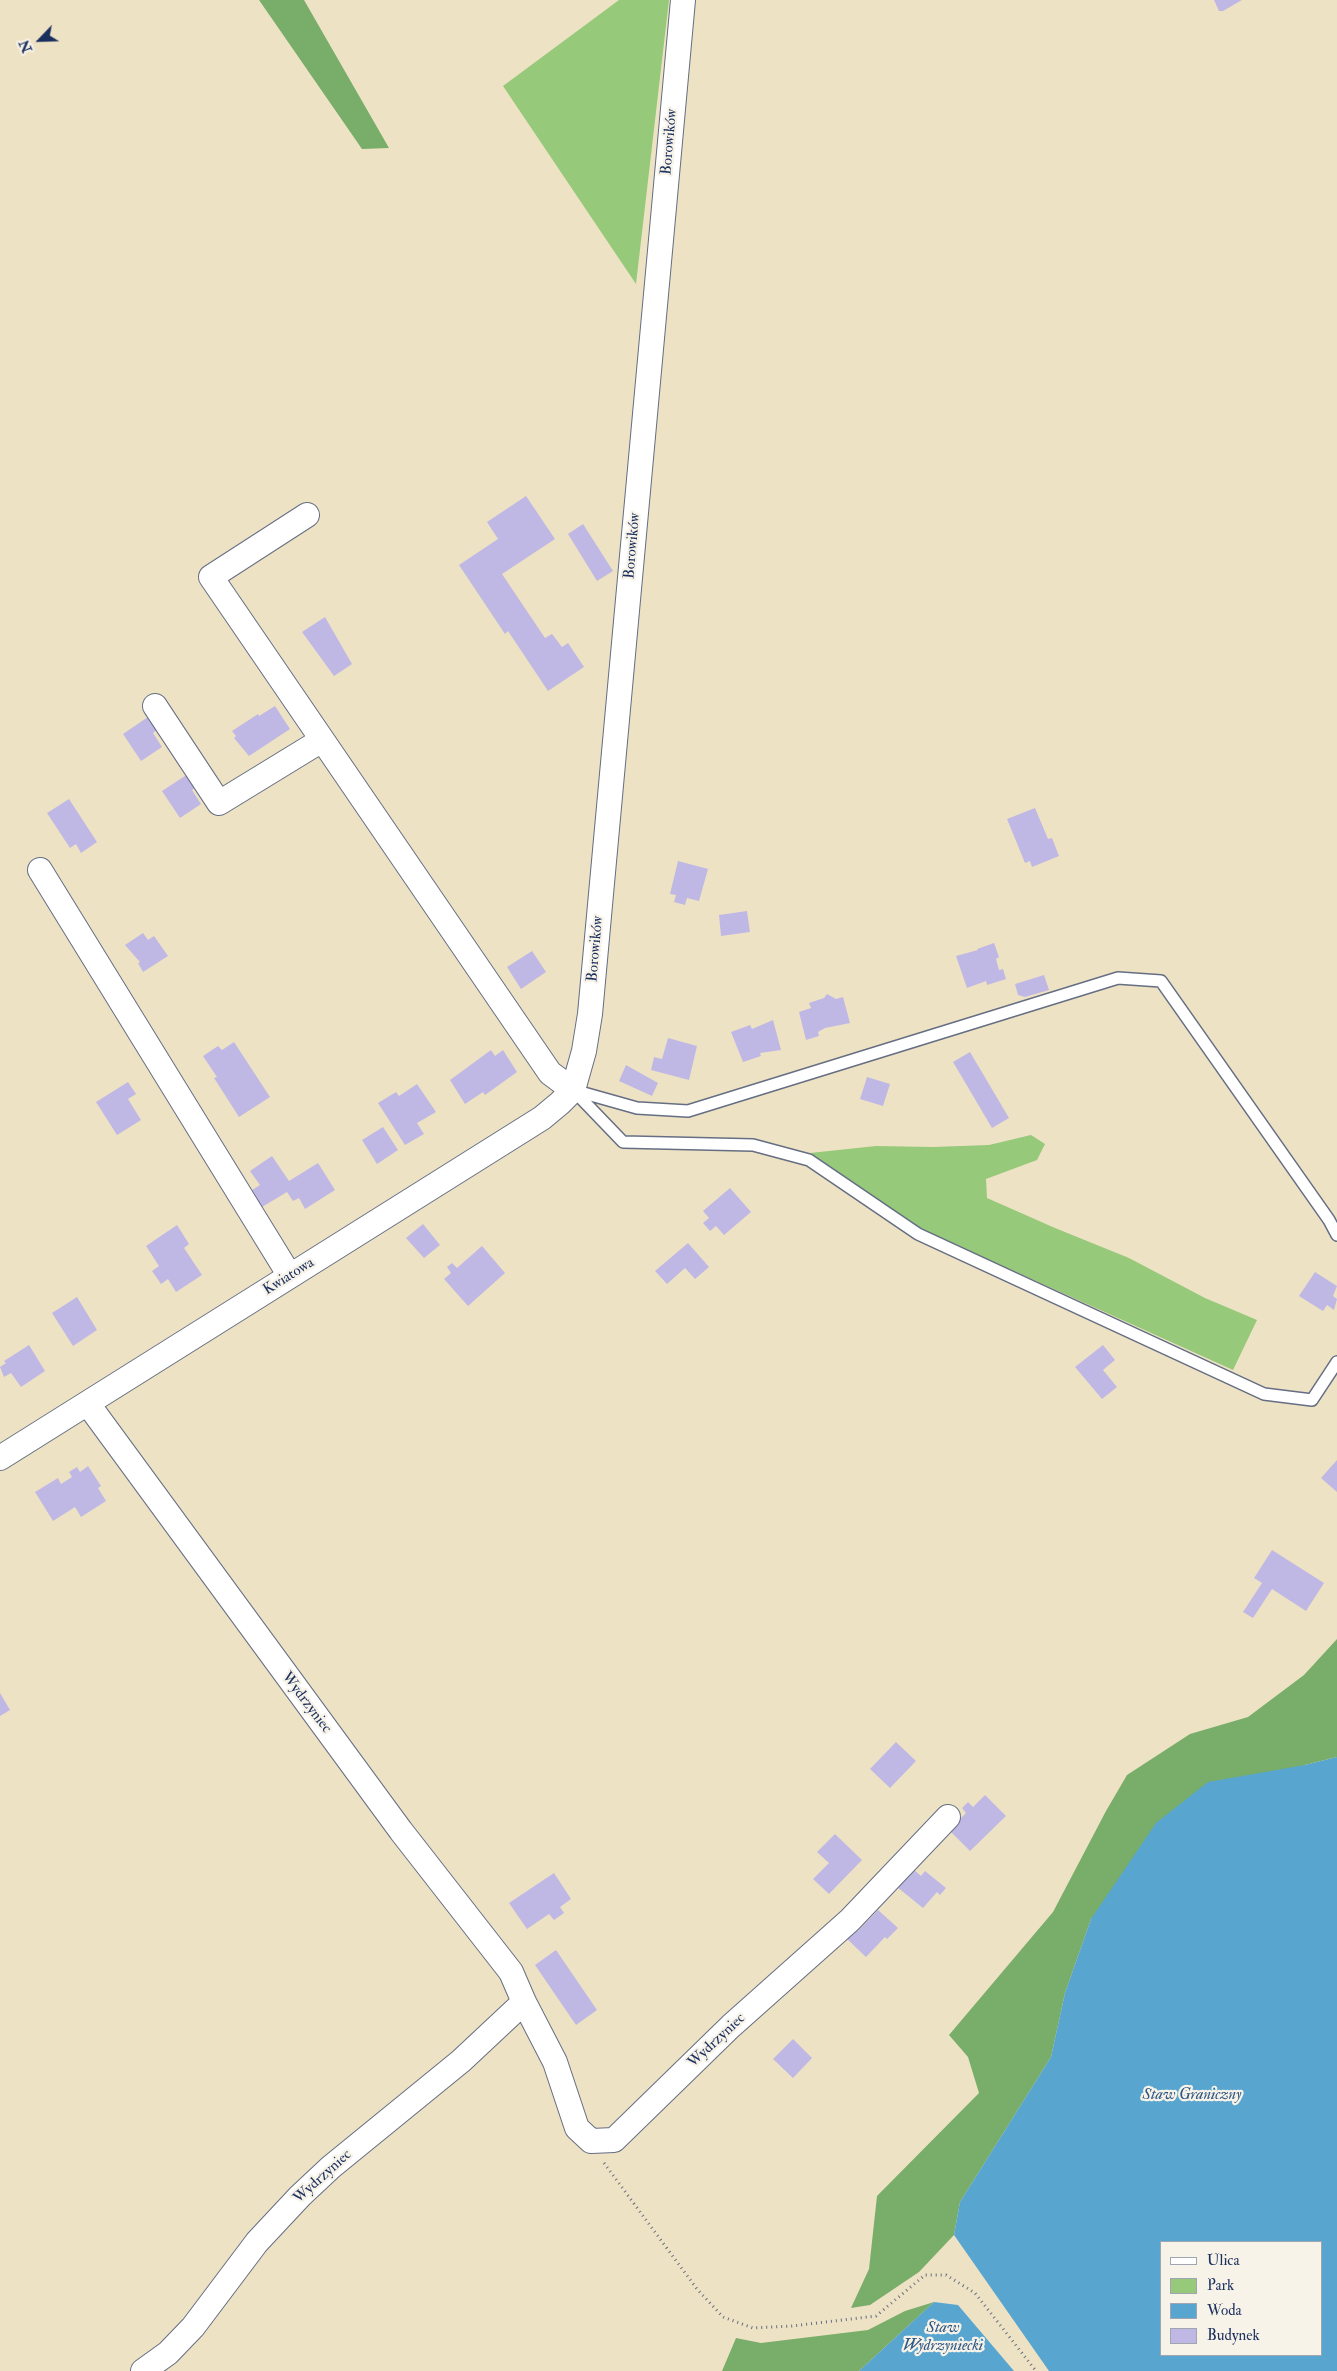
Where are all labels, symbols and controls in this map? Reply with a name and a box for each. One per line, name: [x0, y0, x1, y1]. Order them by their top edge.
north arrow: [15, 15, 65, 65]
text: N: [16, 37, 36, 55]
street label: Borowików: [658, 108, 682, 176]
street label: Borowików: [621, 512, 645, 580]
street label: Borowików: [584, 915, 608, 983]
street label: Kwiatowa: [260, 1254, 318, 1300]
street label: Wydrzyniec: [277, 1669, 335, 1737]
street label: Wydrzyniec: [685, 2010, 749, 2072]
water label: Staw Graniczny: [1142, 2086, 1242, 2106]
street label: Wydrzyniec: [290, 2146, 356, 2208]
legend: [1160, 2241, 1322, 2356]
text: Ulica: [1207, 2251, 1240, 2270]
text: Park: [1207, 2276, 1234, 2295]
text: Woda: [1207, 2301, 1242, 2320]
water label: Staw Wydrzyniecki: [903, 2319, 983, 2357]
text: Budynek: [1207, 2326, 1260, 2345]

